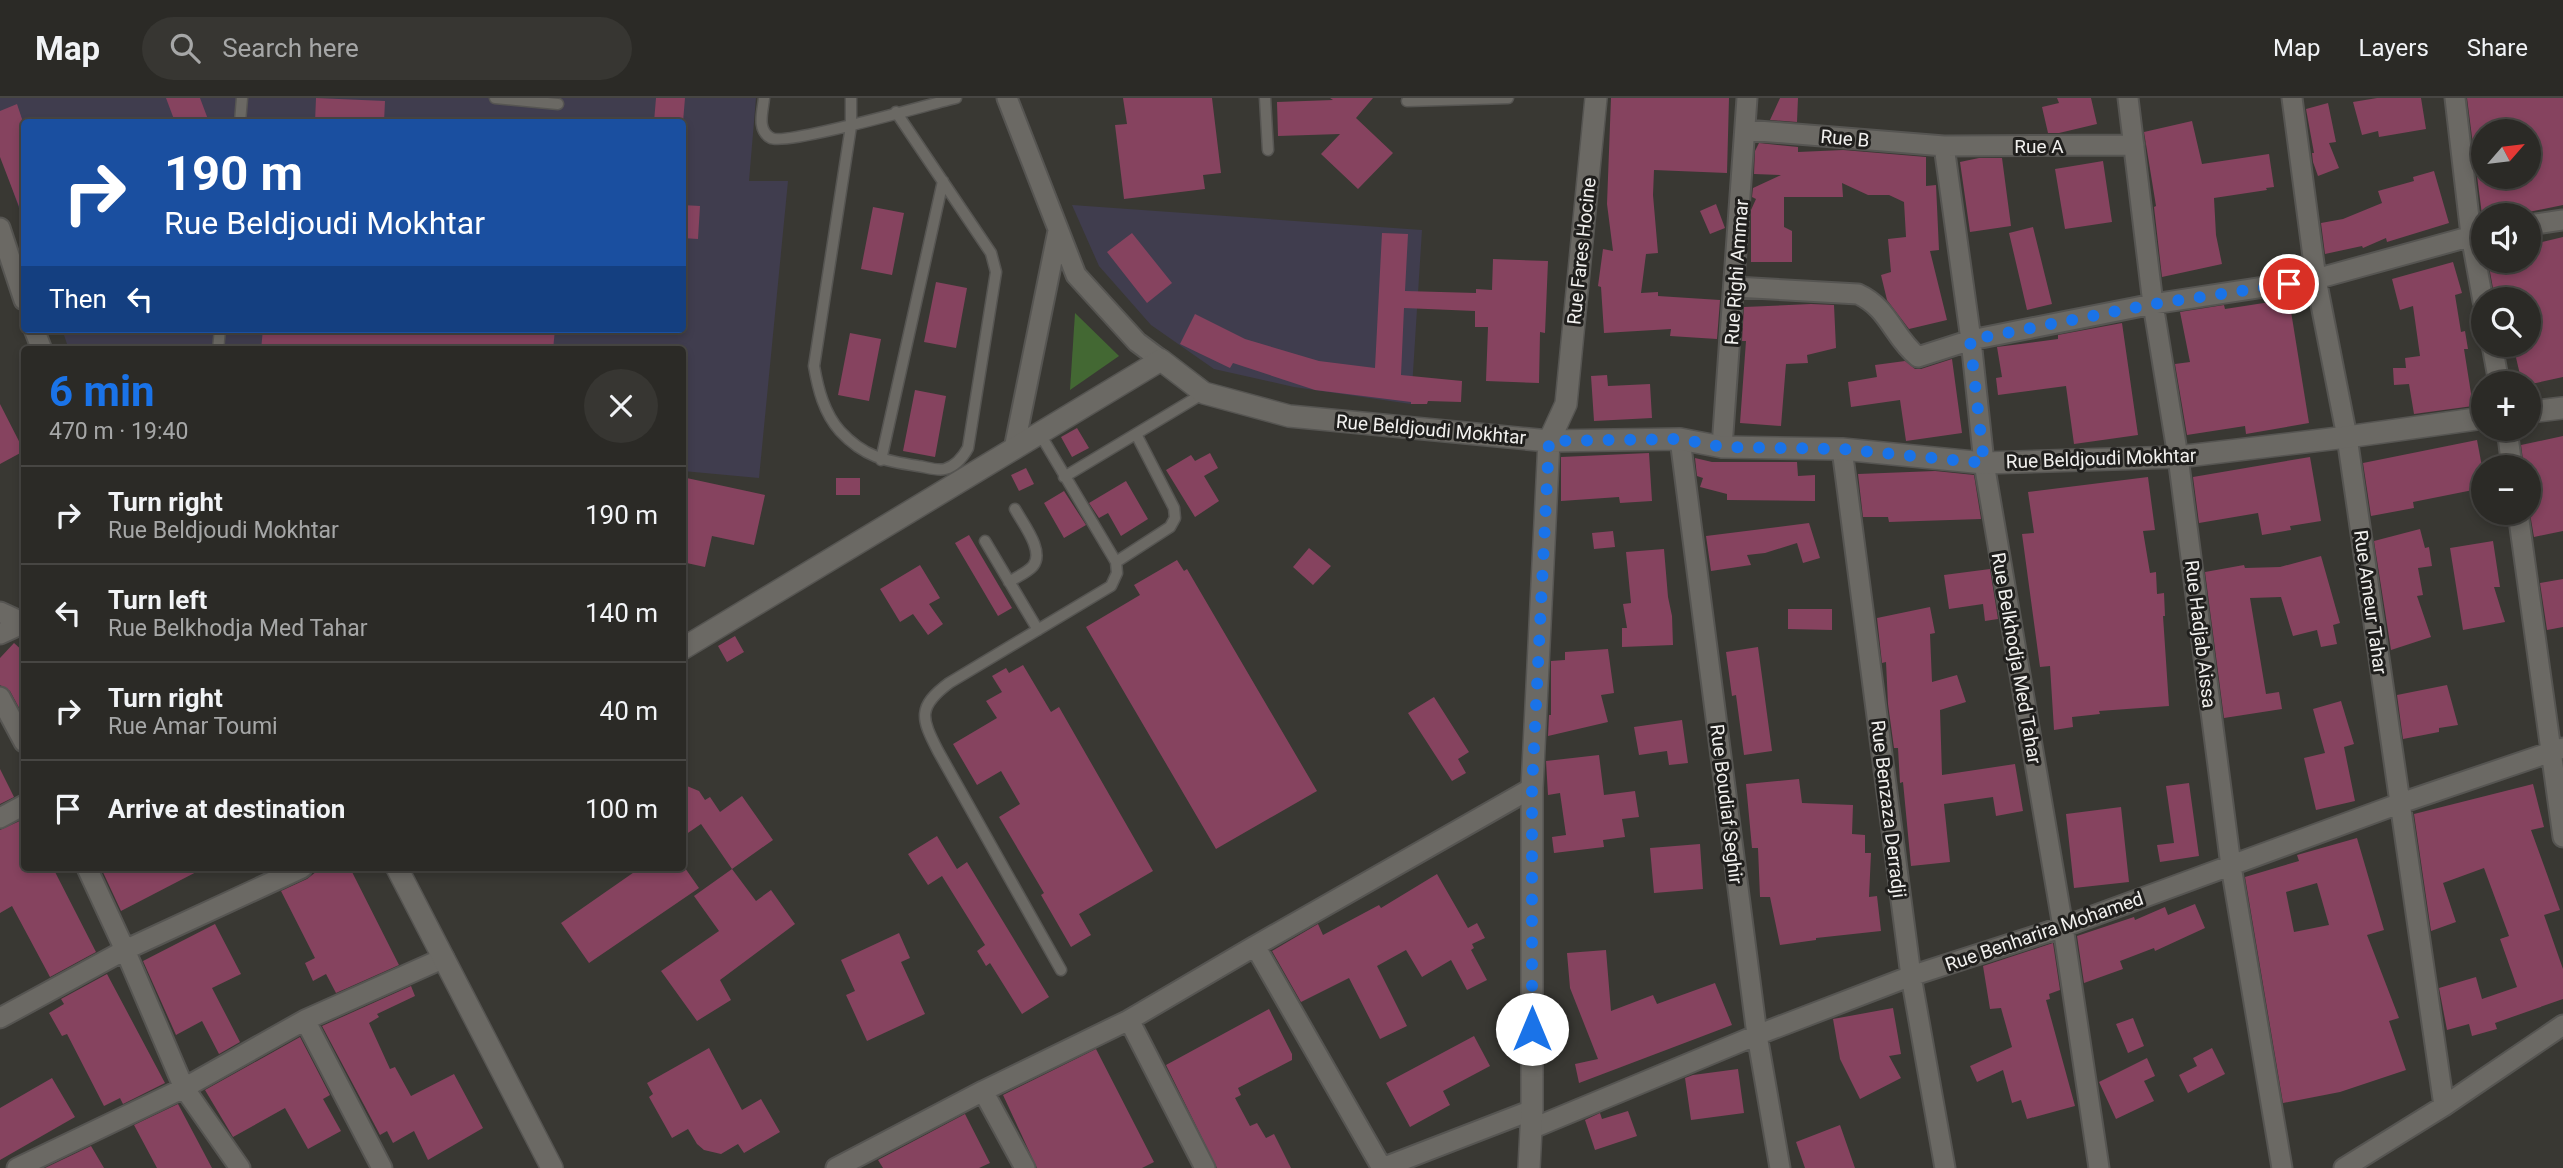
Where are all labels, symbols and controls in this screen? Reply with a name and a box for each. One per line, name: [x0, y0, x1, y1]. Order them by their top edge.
search box: [142, 17, 632, 80]
text: Map: [35, 29, 100, 68]
icon: search: [166, 29, 204, 67]
text: Search here: [222, 33, 359, 63]
text: Map: [2273, 34, 2321, 62]
text: Layers: [2359, 34, 2429, 62]
text: Share: [2467, 34, 2528, 62]
north arrow: [2471, 119, 2541, 189]
map controls: [2471, 119, 2541, 525]
street label: Rue B: [1820, 125, 1870, 152]
street label: Rue A: [2014, 135, 2064, 158]
text: 190 m: [164, 145, 303, 202]
icon: right: [49, 147, 140, 238]
street label: Rue Fares Hocine: [1562, 176, 1601, 326]
street label: Rue Righi Ammar: [1720, 198, 1753, 346]
button: sound: [2471, 203, 2541, 273]
text: Rue Beldjoudi Mokhtar: [164, 204, 485, 242]
pin: [2259, 254, 2319, 314]
icon: arrive: [2270, 265, 2308, 303]
icon: left: [121, 280, 159, 318]
text: Then: [49, 284, 107, 314]
button: search: [2471, 287, 2541, 357]
text: 6 min: [49, 367, 155, 416]
button: close: [584, 369, 658, 443]
button: +: [2471, 371, 2541, 441]
street label: Rue Beldjoudi Mokhtar: [1335, 410, 1527, 449]
text: 470 m · 19:40: [49, 418, 188, 445]
street label: Rue Beldjoudi Mokhtar: [2005, 444, 2197, 473]
button: −: [2471, 455, 2541, 525]
text: Turn right: [108, 487, 223, 517]
icon: right: [49, 496, 87, 534]
text: 190 m: [585, 500, 658, 530]
text: Rue Beldjoudi Mokhtar: [108, 517, 339, 544]
street label: Rue Ameur Tahar: [2349, 529, 2392, 676]
street label: Rue Belkhodja Med Tahar: [1987, 551, 2047, 766]
street label: Rue Hadjab Aissa: [2180, 559, 2221, 709]
text: Turn left: [108, 585, 207, 615]
icon: left: [49, 594, 87, 632]
text: 140 m: [585, 598, 658, 628]
text: Rue Belkhodja Med Tahar: [108, 615, 367, 642]
text: Turn right: [108, 683, 223, 713]
icon: right: [49, 692, 87, 730]
text: 40 m: [600, 696, 658, 726]
text: Rue Amar Toumi: [108, 713, 278, 740]
street label: Rue Benzaza Derradji: [1866, 719, 1911, 899]
street label: Rue Boudiaf Seghir: [1705, 723, 1748, 886]
icon: arrive: [49, 790, 87, 828]
text: Arrive at destination: [108, 794, 345, 824]
text: 100 m: [585, 794, 658, 824]
street label: Rue Benharira Mohamed: [1942, 887, 2146, 976]
position arrow: [1495, 992, 1569, 1066]

